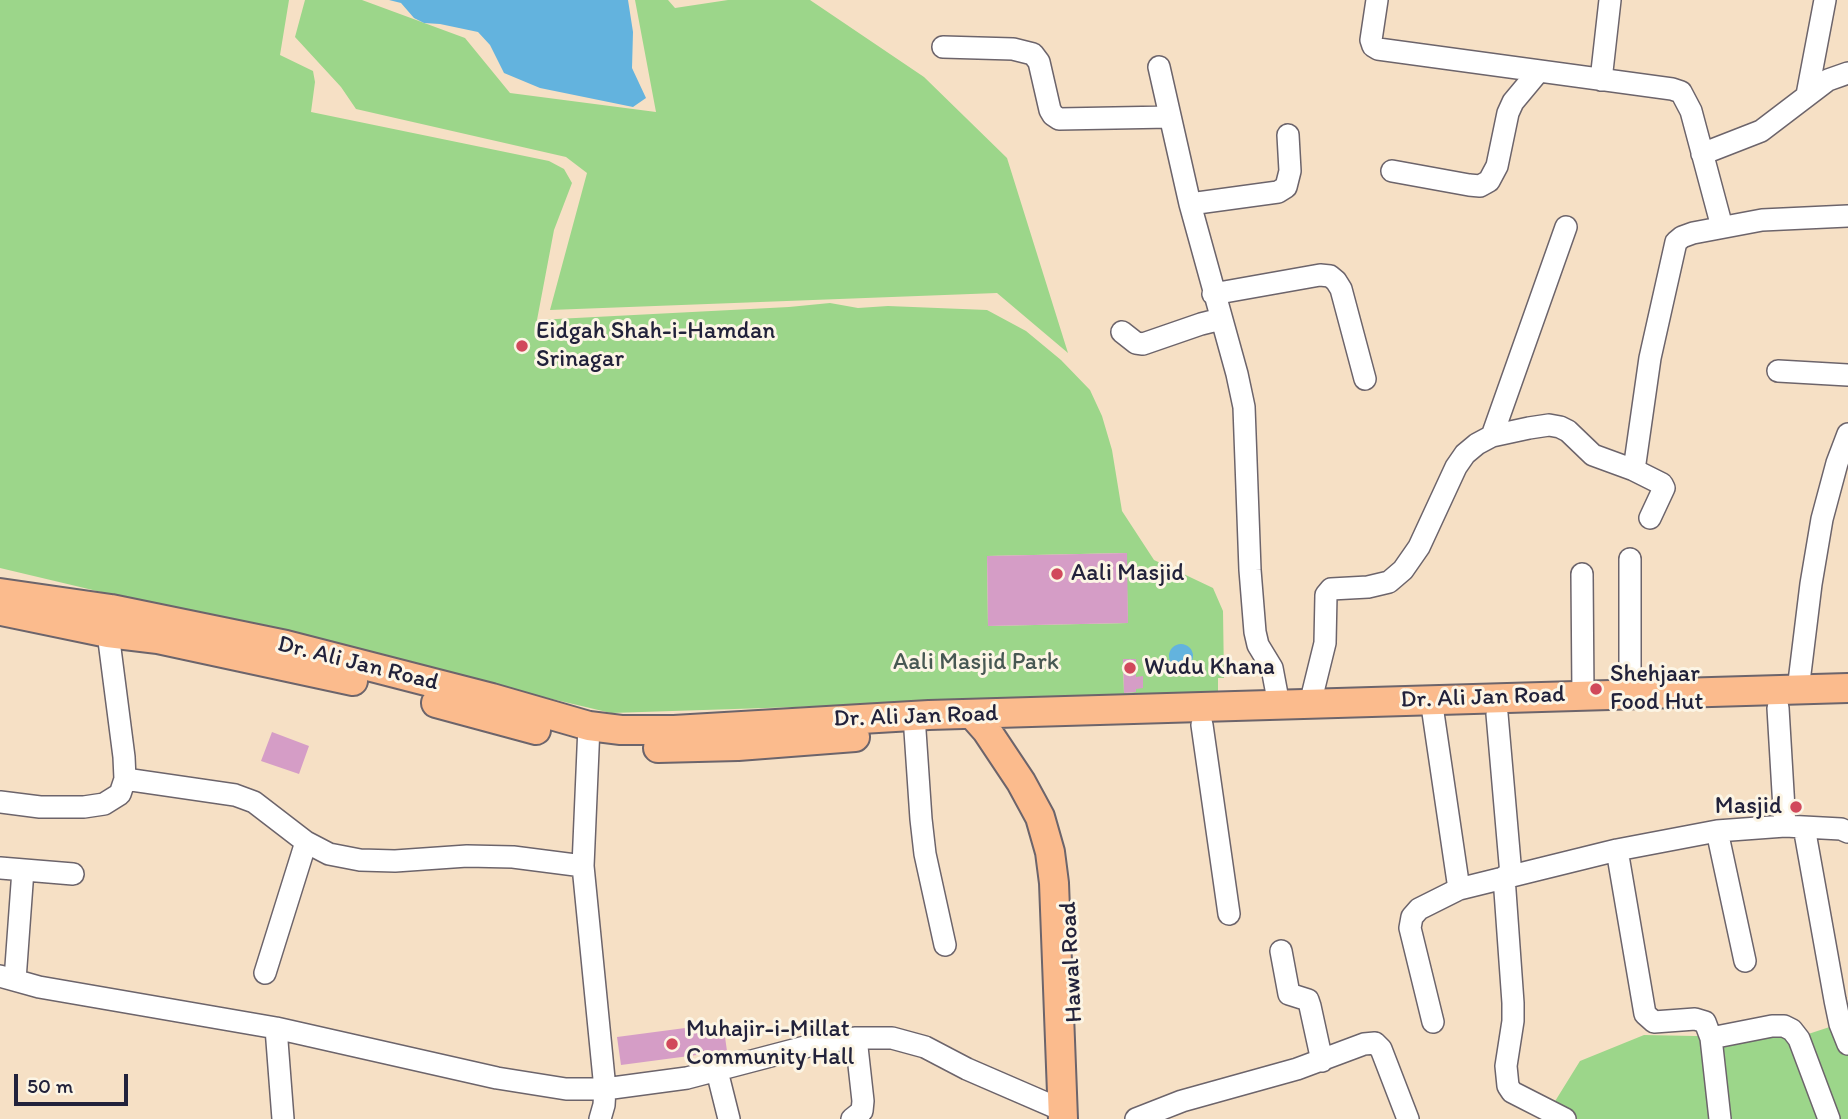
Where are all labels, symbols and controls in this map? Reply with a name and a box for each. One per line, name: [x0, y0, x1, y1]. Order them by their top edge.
place label: Eidgah Shah-i-Hamdan Srinagar: [536, 318, 775, 374]
marker: Eidgah Shah-i-Hamdan Srinagar: [514, 338, 530, 354]
place label: Aali Masjid: [1071, 560, 1184, 588]
marker: Aali Masjid: [1049, 566, 1065, 582]
street label: Dr. Ali Jan Road: [275, 630, 441, 698]
park label: Aali Masjid Park: [893, 649, 1059, 677]
place label: Wudu Khana: [1144, 654, 1275, 682]
marker: Wudu Khana: [1122, 660, 1138, 676]
place label: Shehjaar Food Hut: [1610, 661, 1704, 717]
street label: Dr. Ali Jan Road: [1400, 681, 1566, 715]
marker: Shehjaar Food Hut: [1588, 681, 1604, 697]
street label: Dr. Ali Jan Road: [833, 700, 999, 734]
place label: Masjid: [1715, 793, 1782, 821]
marker: Masjid: [1788, 799, 1804, 815]
street label: Hawal Road: [1054, 901, 1090, 1023]
place label: Muhajir-i-Millat Community Hall: [686, 1016, 854, 1072]
marker: Muhajir-i-Millat Community Hall: [664, 1036, 680, 1052]
scale bar: [18, 1060, 131, 1104]
text: 50 m: [27, 1073, 73, 1098]

